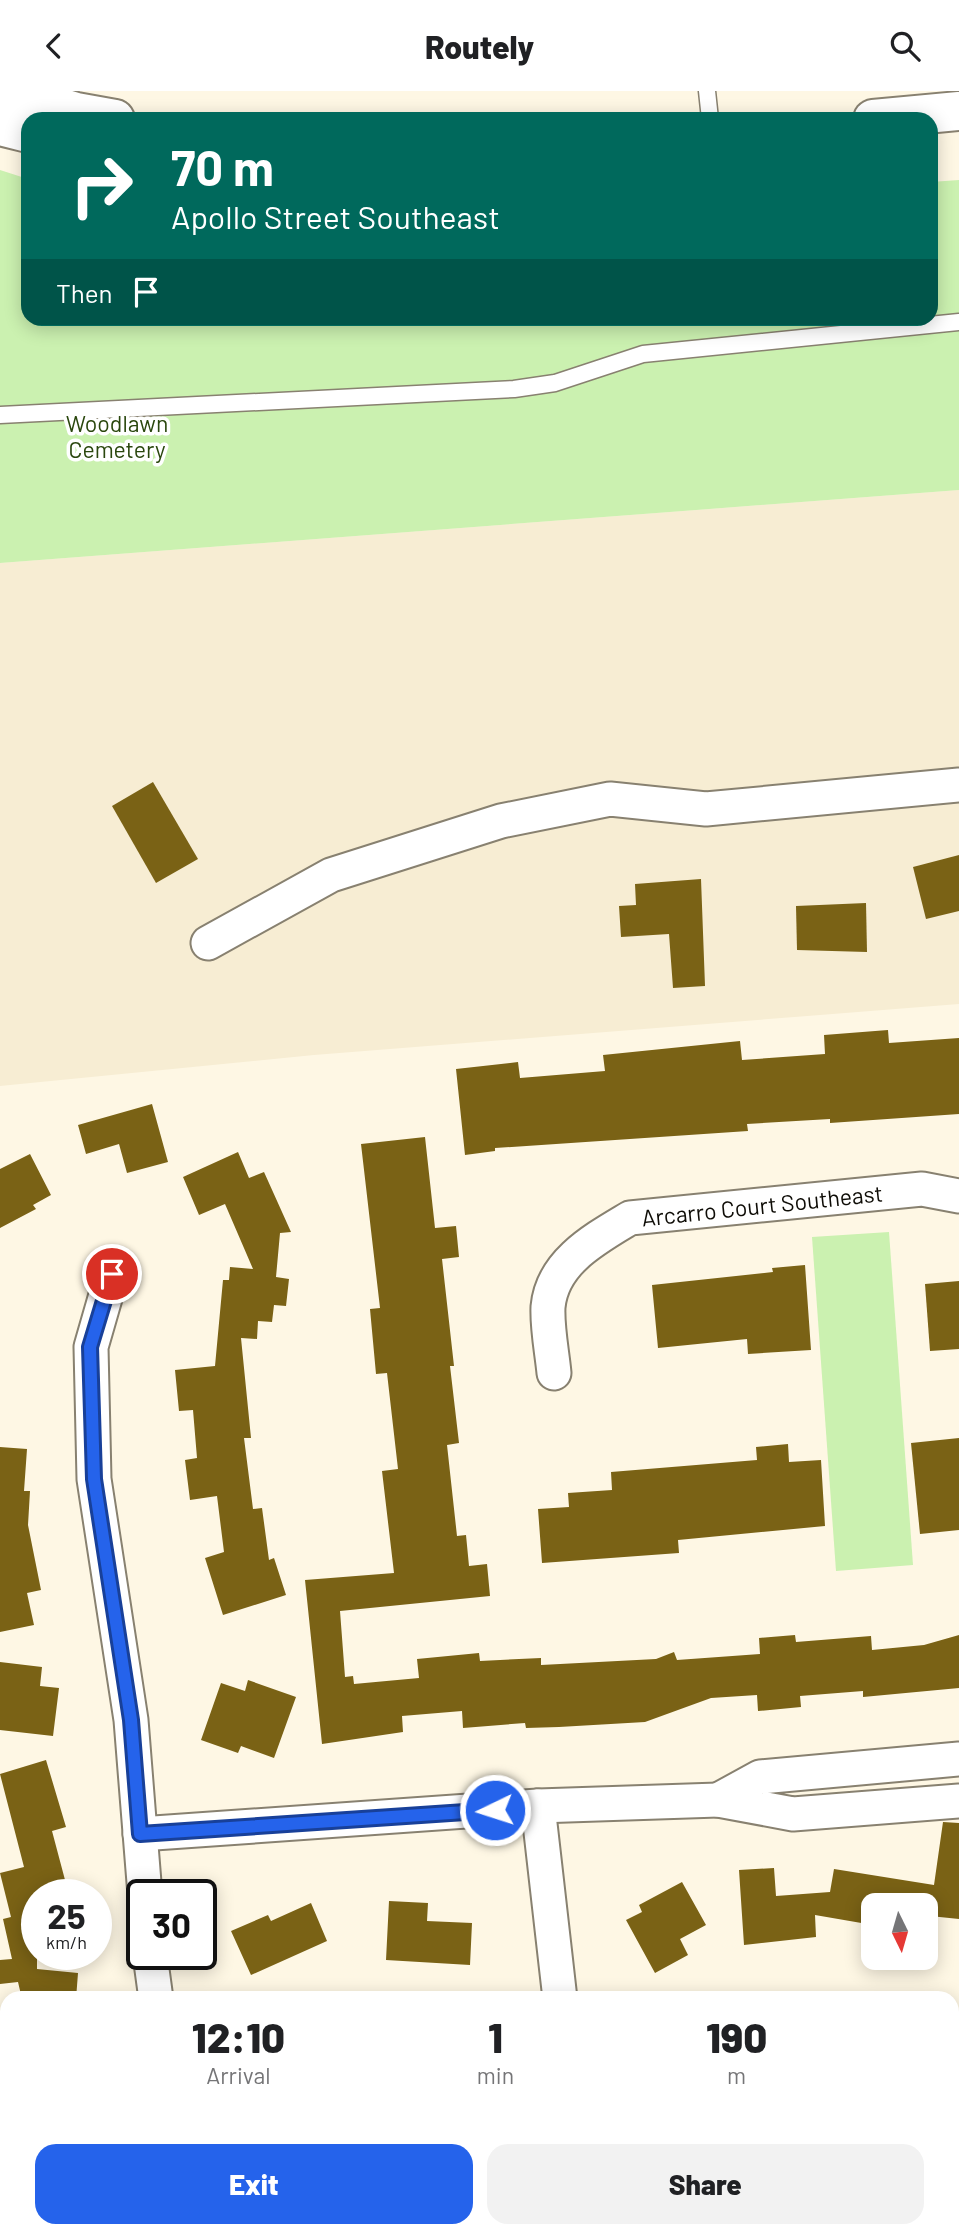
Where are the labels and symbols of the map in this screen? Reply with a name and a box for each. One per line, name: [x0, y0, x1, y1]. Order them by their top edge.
park label: Woodlawn Cemetery: [66, 409, 168, 463]
street label: Arcarro Court Southeast: [640, 1178, 884, 1232]
pin: [82, 1244, 142, 1304]
position arrow: [458, 1773, 532, 1847]
speed limit sign: 30: [126, 1879, 217, 1970]
north arrow: [861, 1893, 938, 1971]

